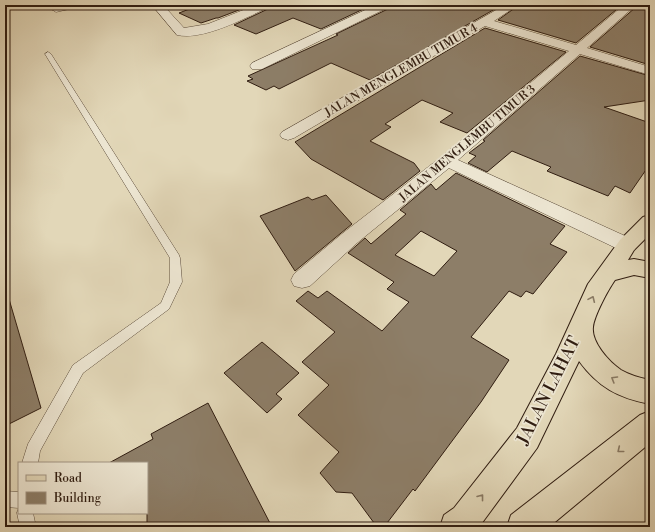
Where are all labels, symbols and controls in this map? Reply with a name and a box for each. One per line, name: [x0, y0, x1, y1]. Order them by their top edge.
street label: JALAN MENGLEMBU TIMUR 4: [321, 20, 481, 121]
street label: JALAN MENGLEMBU TIMUR 3: [395, 82, 539, 206]
one-way arrow: [587, 296, 595, 304]
street label: JALAN LAHAT: [512, 332, 586, 449]
one-way arrow: [611, 376, 618, 383]
one-way arrow: [617, 445, 624, 452]
legend: [18, 462, 148, 514]
text: Road: [54, 471, 82, 486]
text: Building: [53, 491, 102, 506]
one-way arrow: [477, 495, 484, 502]

